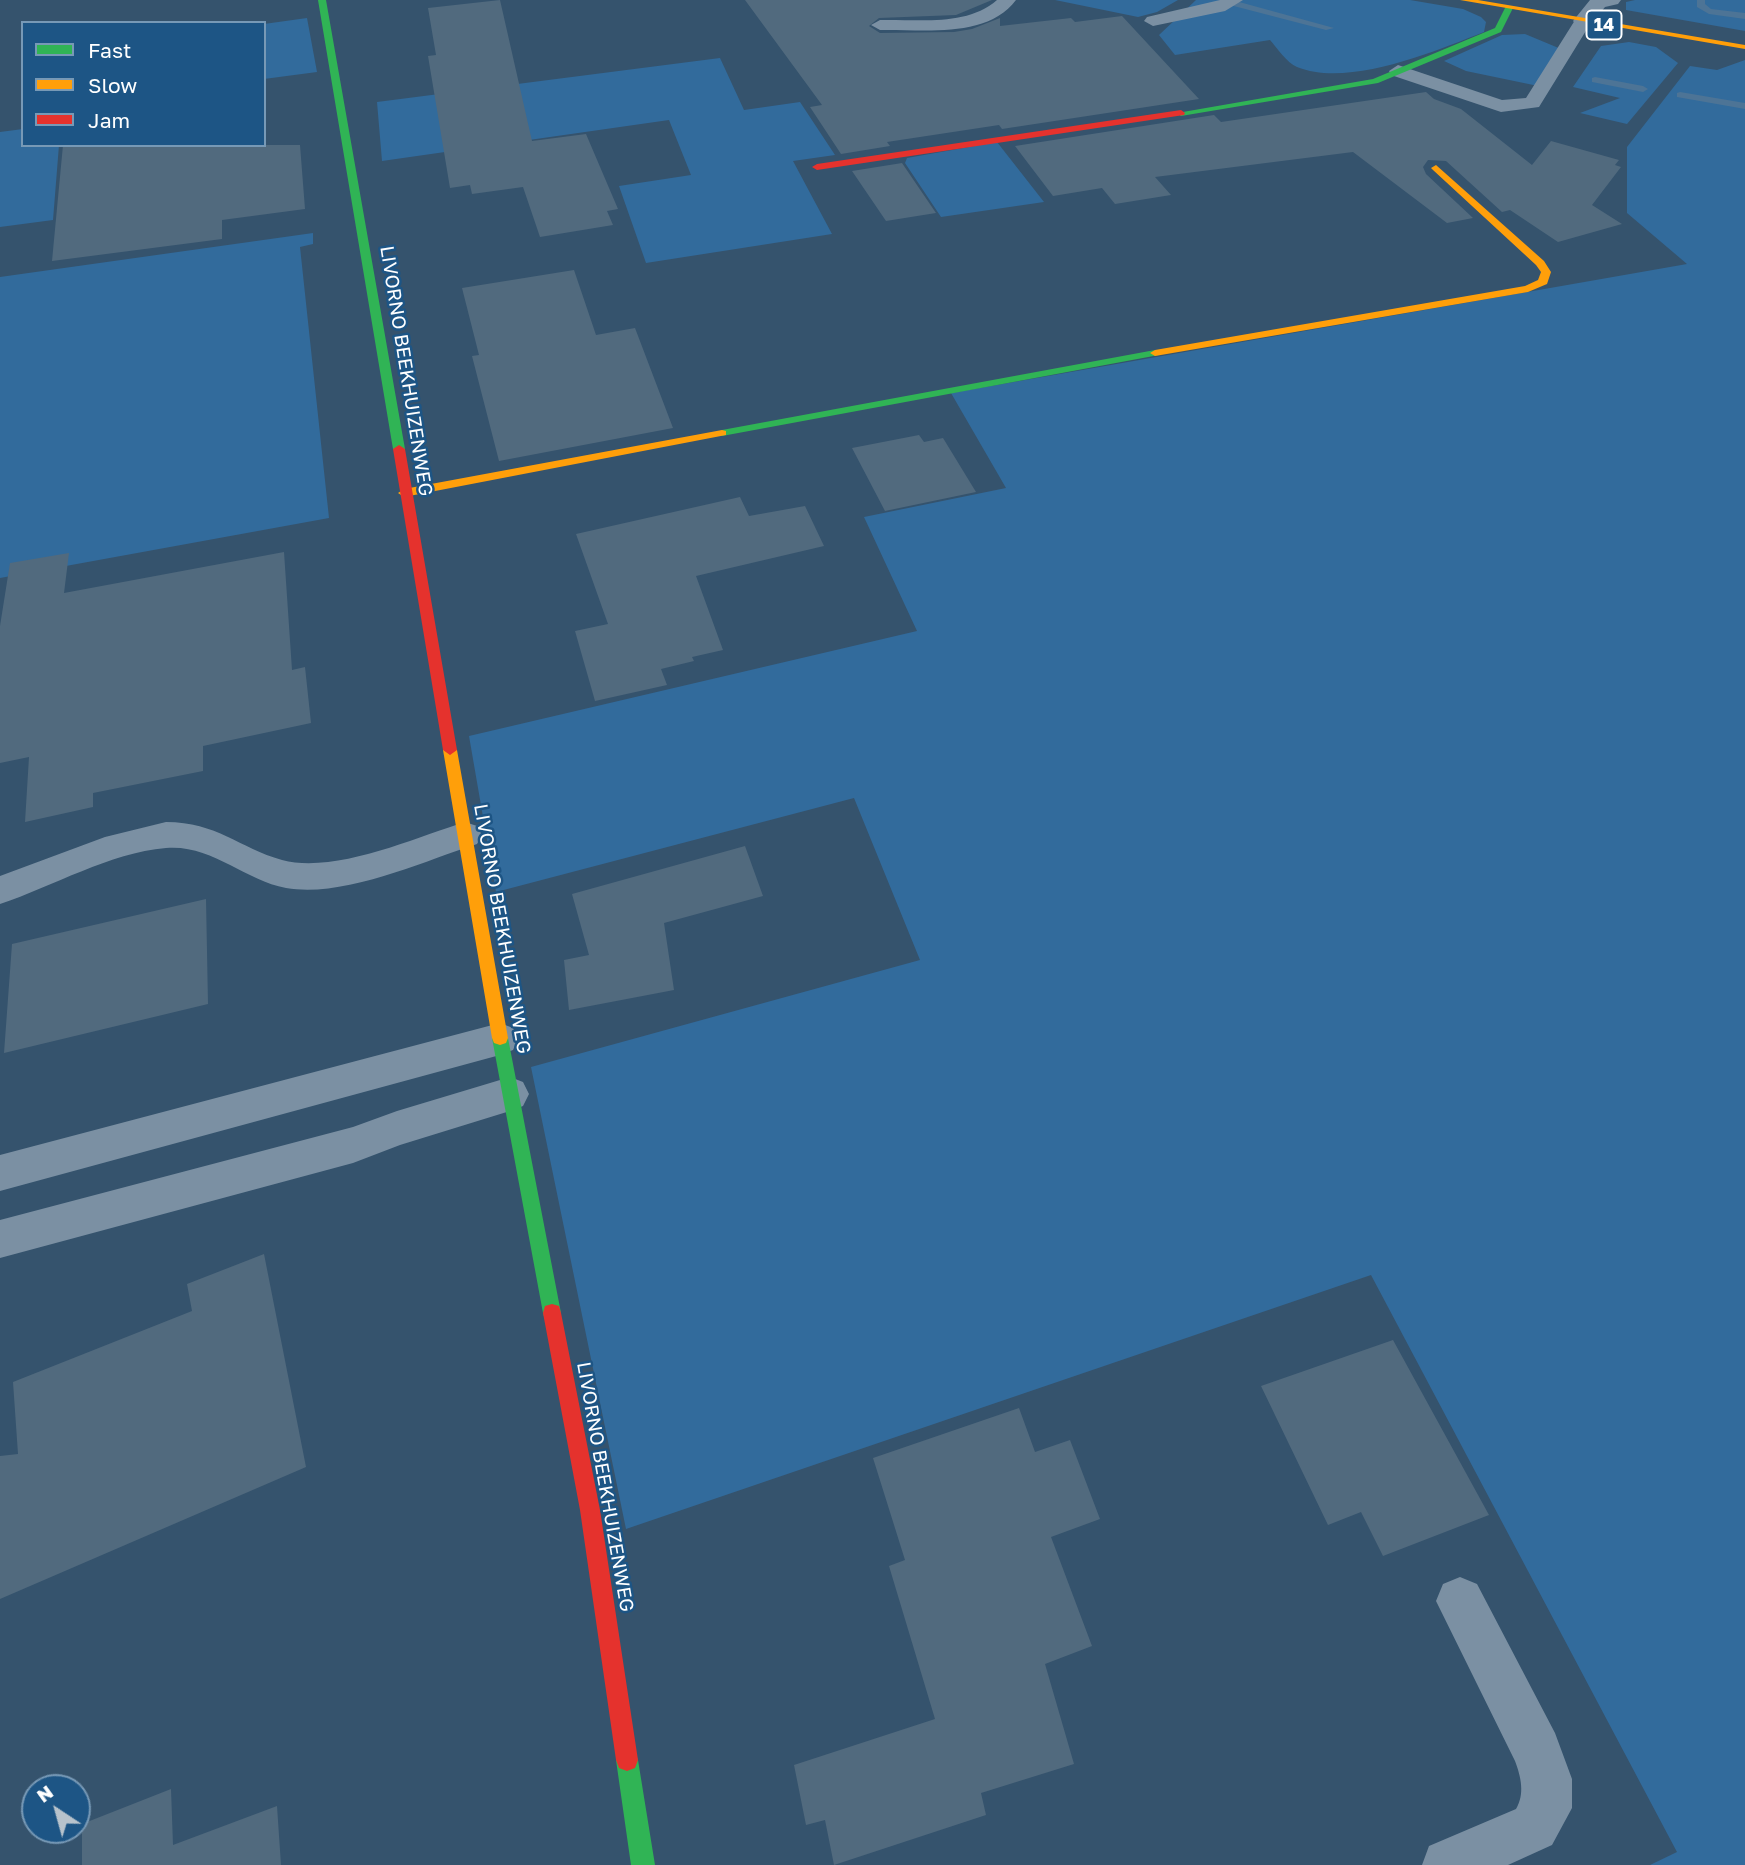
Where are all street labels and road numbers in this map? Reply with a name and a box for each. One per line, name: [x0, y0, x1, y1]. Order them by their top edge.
road number: 14: [1586, 10, 1622, 40]
street label: LIVORNO BEEKHUIZENWEG: [375, 244, 437, 498]
street label: LIVORNO BEEKHUIZENWEG: [469, 802, 535, 1056]
street label: LIVORNO BEEKHUIZENWEG: [572, 1360, 638, 1614]

